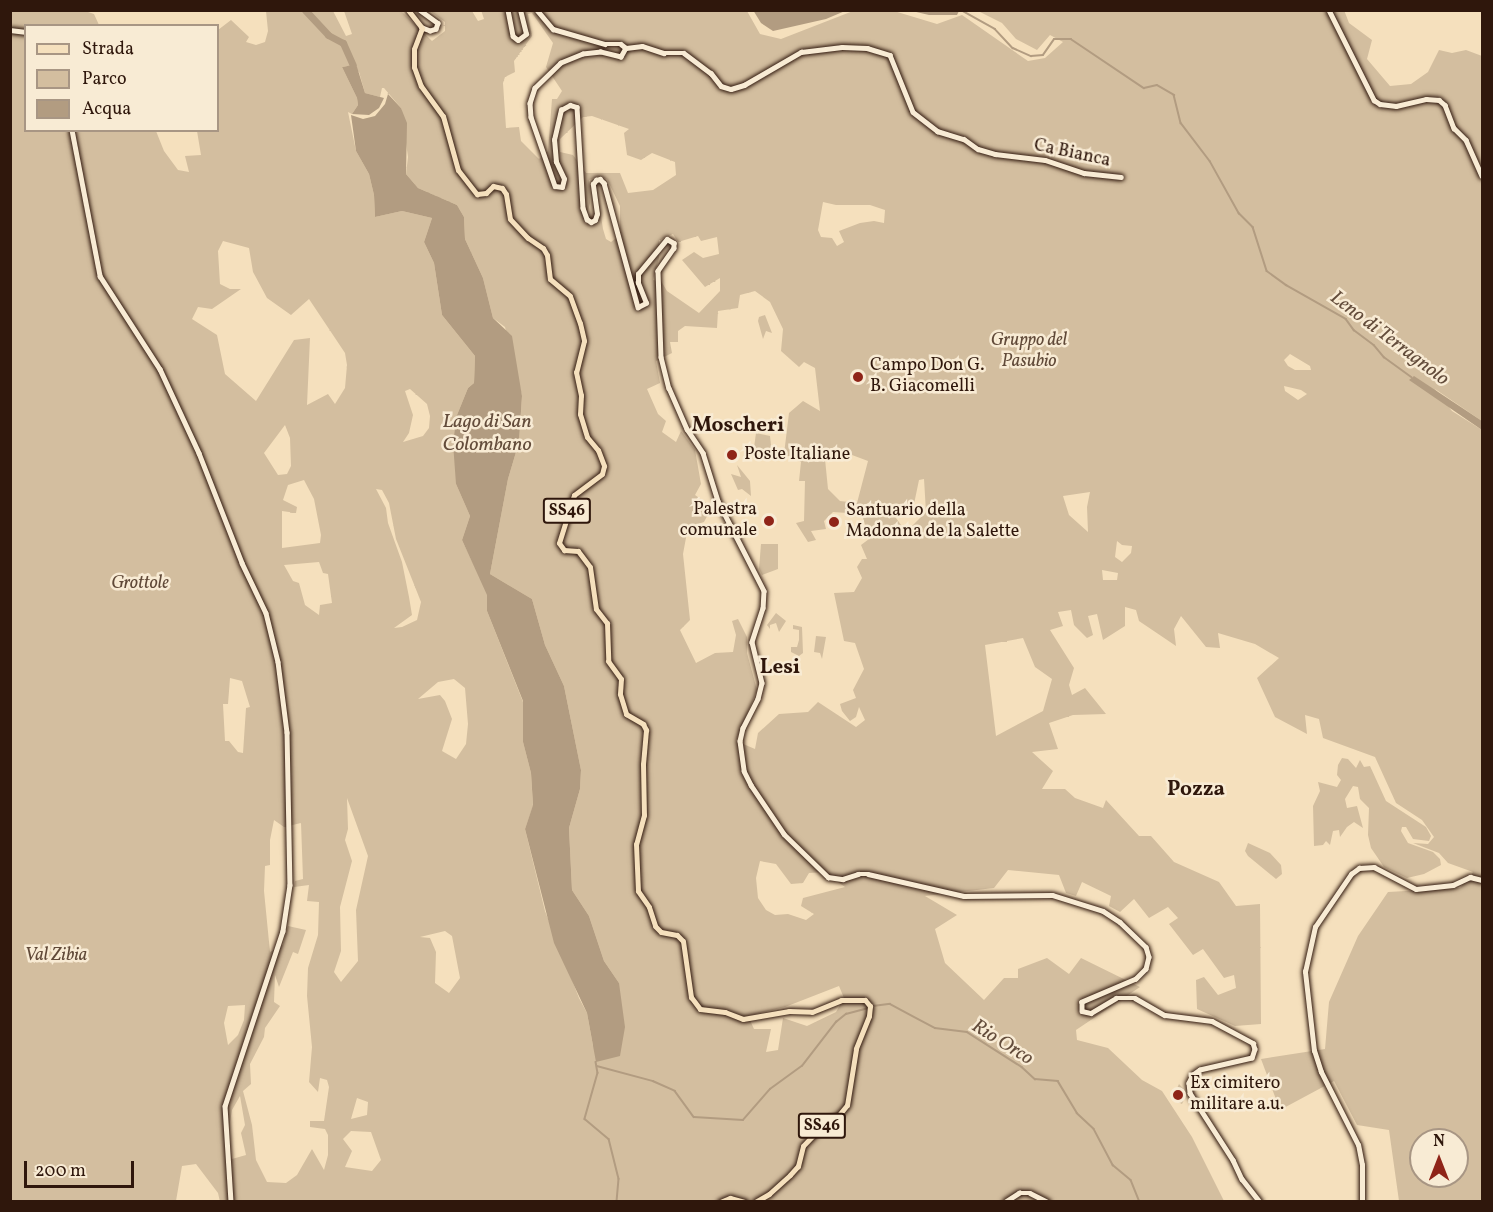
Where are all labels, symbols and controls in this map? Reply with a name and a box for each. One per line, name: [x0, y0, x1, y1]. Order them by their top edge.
legend: [24, 24, 219, 132]
text: Strada: [82, 37, 134, 62]
text: Parco: [82, 67, 127, 92]
text: Acqua: [82, 97, 131, 122]
street label: Ca Bianca: [1032, 135, 1112, 173]
water label: Leno di Terragnolo: [1325, 286, 1453, 392]
park label: Gruppo del Pasubio: [991, 331, 1067, 374]
place label: Campo Don G. B. Giacomelli: [870, 356, 985, 398]
marker: Campo Don G. B. Giacomelli: [851, 370, 865, 384]
water label: Lago di San Colombano: [442, 410, 532, 457]
district label: Moscheri: [692, 413, 784, 439]
place label: Poste Italiane: [744, 444, 850, 466]
marker: Poste Italiane: [725, 448, 739, 462]
road number: SS46: [542, 498, 592, 524]
place label: Palestra comunale: [680, 500, 757, 542]
place label: Santuario della Madonna de la Salette: [846, 501, 1019, 544]
marker: Palestra comunale: [762, 514, 776, 528]
marker: Santuario della Madonna de la Salette: [827, 515, 841, 529]
park label: Grottole: [111, 573, 169, 595]
district label: Lesi: [760, 655, 800, 681]
district label: Pozza: [1167, 777, 1225, 803]
park label: Val Zibia: [25, 945, 87, 967]
water label: Rio Orco: [967, 1015, 1037, 1071]
place label: Ex cimitero militare a.u.: [1190, 1074, 1284, 1116]
marker: Ex cimitero militare a.u.: [1171, 1088, 1185, 1102]
road number: SS46: [796, 1113, 848, 1139]
north arrow: [1409, 1128, 1469, 1188]
text: N: [1433, 1131, 1445, 1153]
scale bar: [27, 1149, 136, 1187]
text: 200 m: [35, 1159, 86, 1184]

